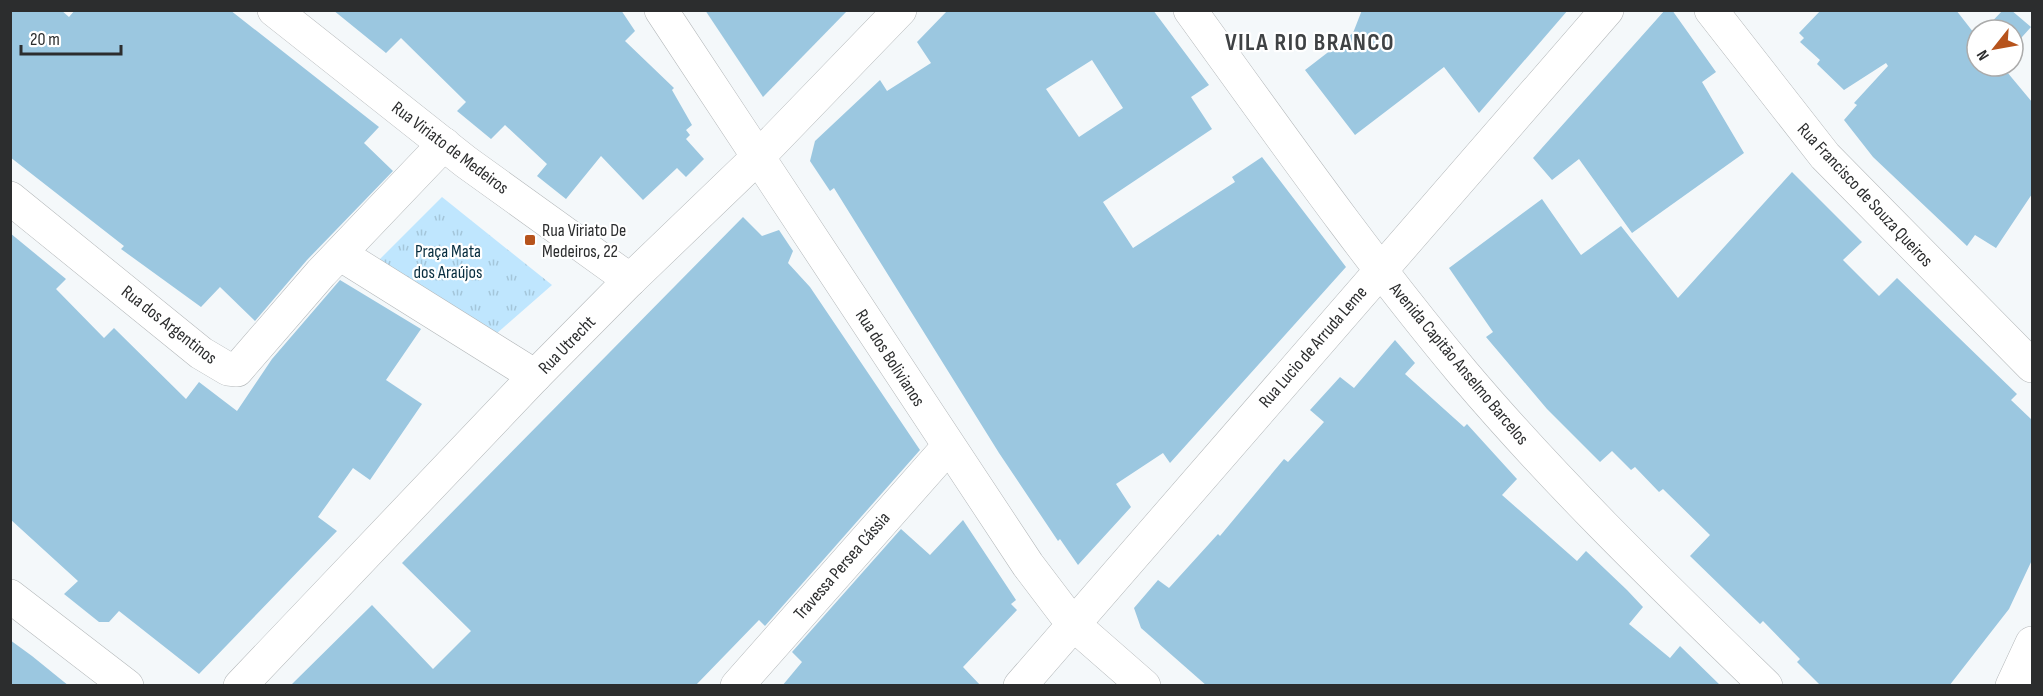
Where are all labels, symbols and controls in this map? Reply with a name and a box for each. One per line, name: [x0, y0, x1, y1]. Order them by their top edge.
scale bar: [21, 18, 122, 56]
north arrow: [1965, 18, 2025, 78]
district label: VILA RIO BRANCO: [1225, 28, 1395, 57]
text: 20 m: [30, 29, 60, 50]
text: N: [1973, 46, 1994, 64]
street label: Rua Viriato de Medeiros: [388, 97, 512, 199]
street label: Rua Francisco de Souza Queiros: [1793, 119, 1937, 271]
place label: Rua Viriato De Medeiros, 22: [542, 220, 626, 262]
marker: Rua Viriato De Medeiros, 22: [523, 233, 537, 247]
park label: Praça Mata dos Araújos: [414, 241, 482, 283]
street label: Avenida Capitão Anselmo Barcelos: [1384, 278, 1533, 449]
street label: Rua dos Argentinos: [117, 281, 221, 369]
street label: Rua Lucio de Arruda Leme: [1255, 282, 1371, 412]
street label: Rua dos Bolivianos: [851, 306, 929, 410]
street label: Rua Utrecht: [534, 311, 600, 378]
street label: Travessa Persea Cássia: [790, 508, 894, 624]

